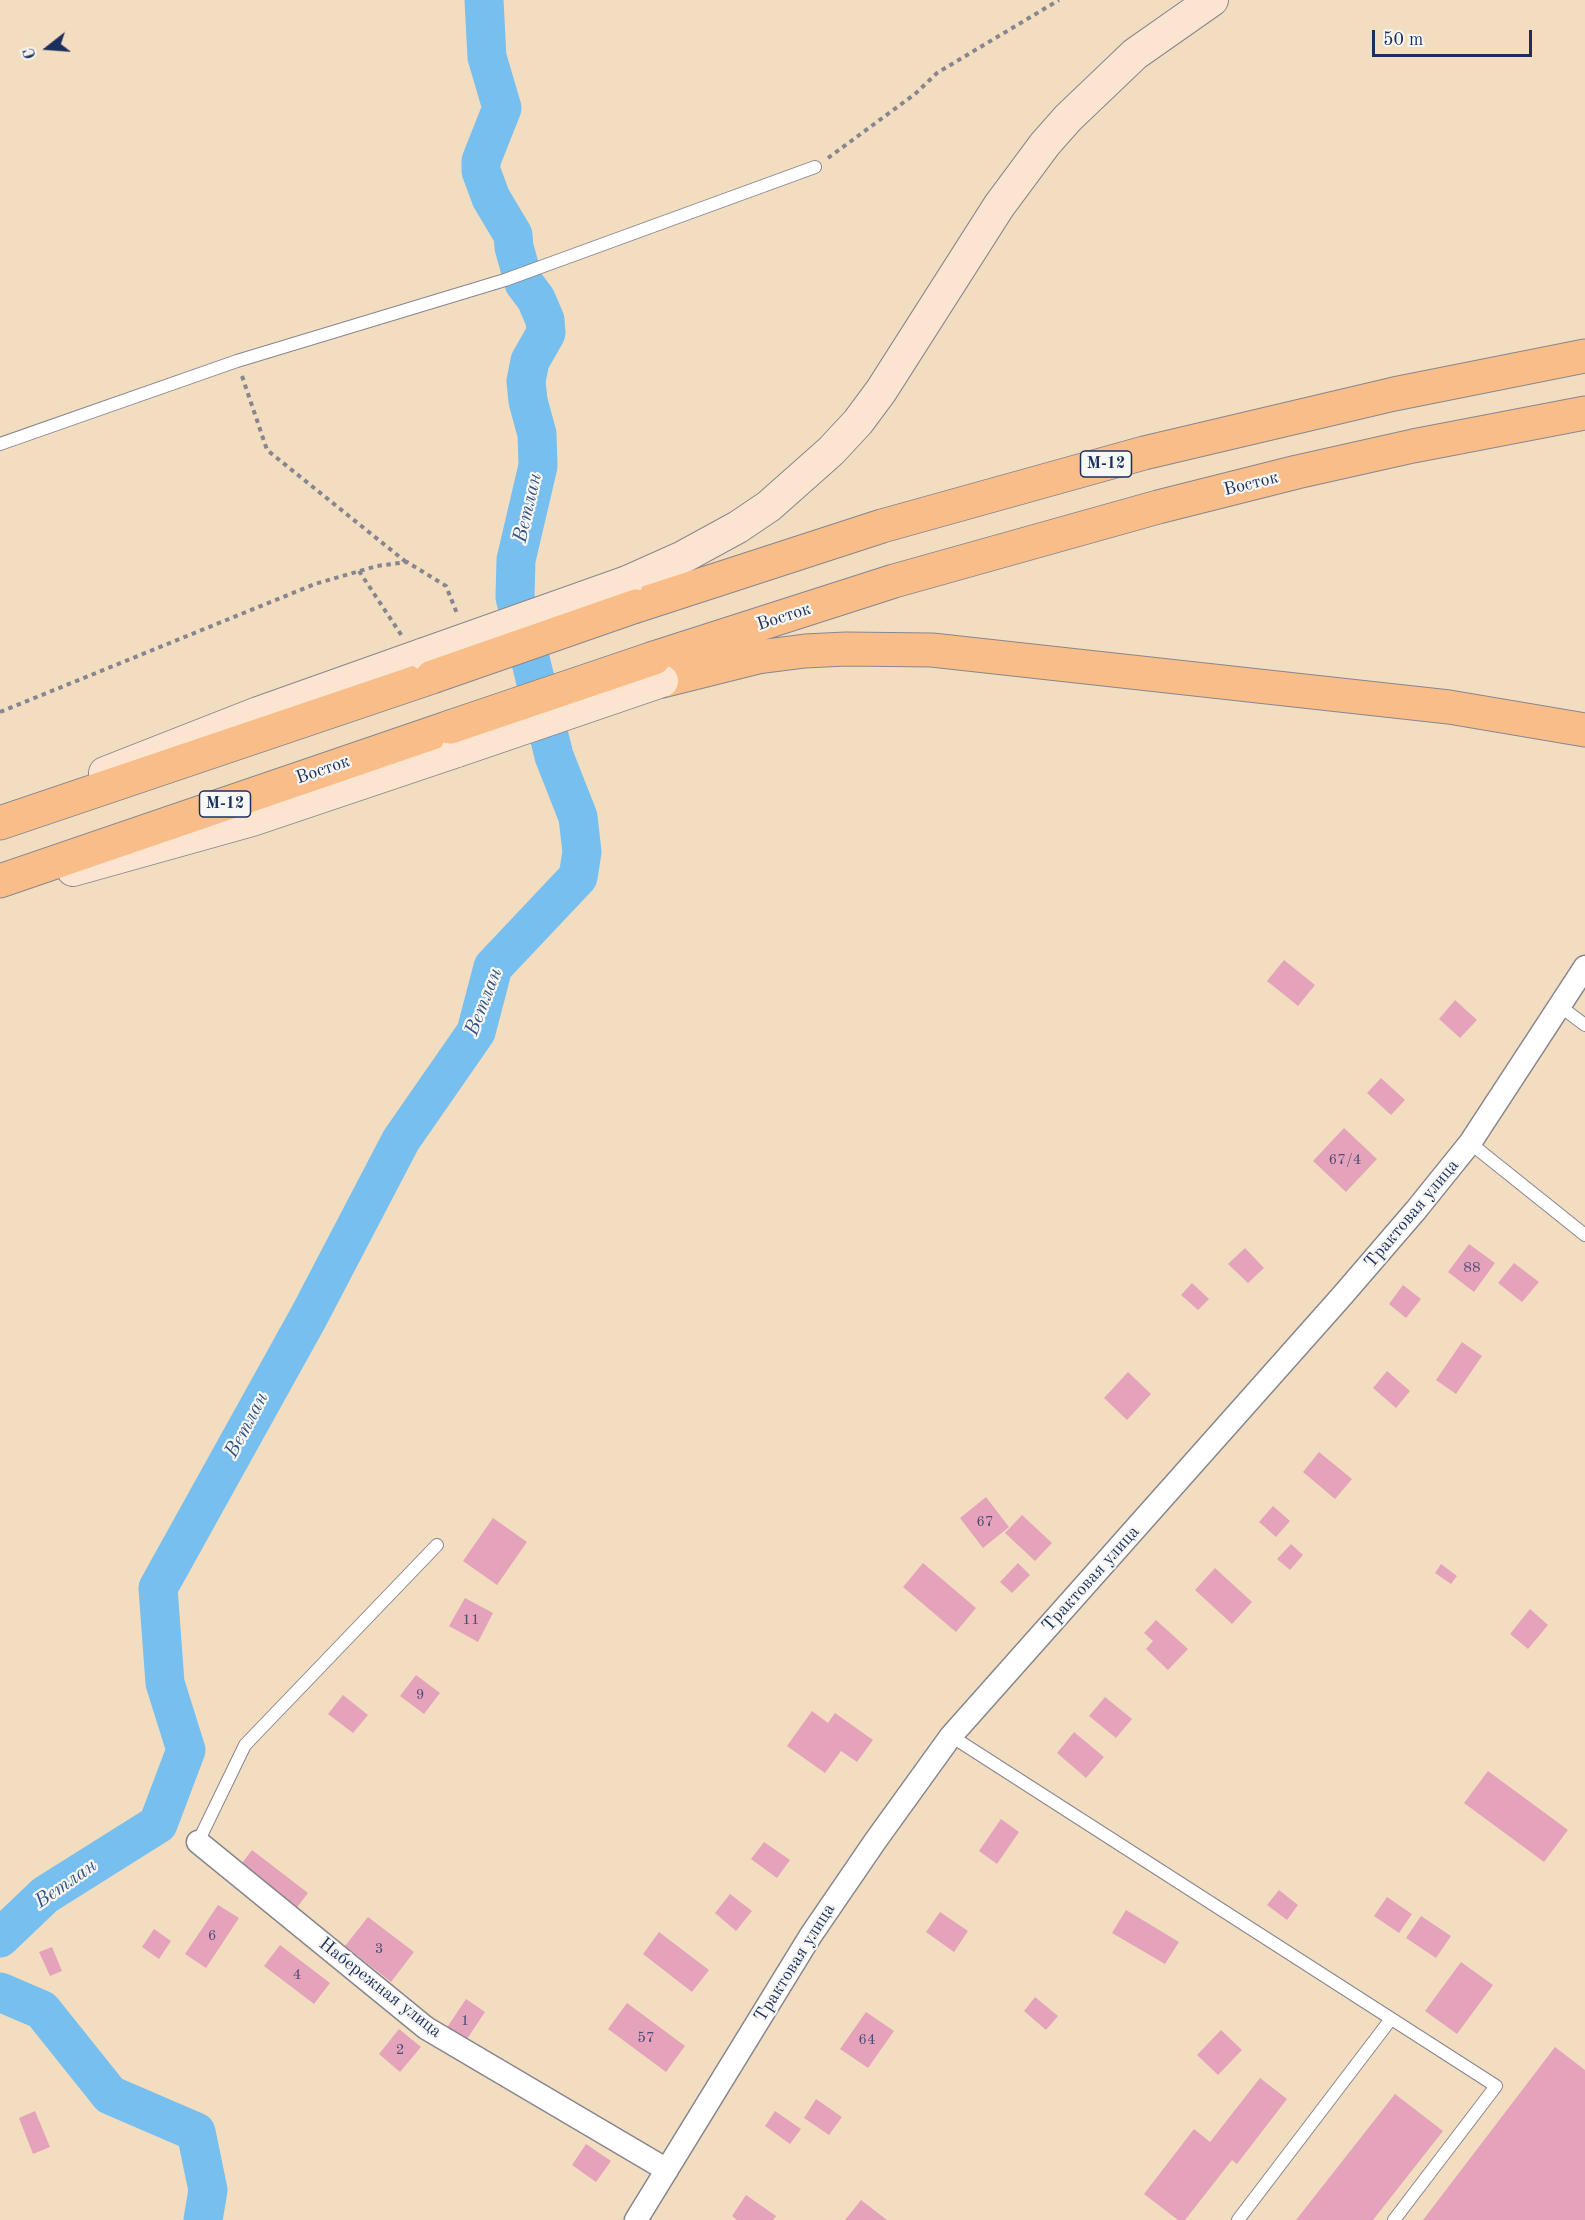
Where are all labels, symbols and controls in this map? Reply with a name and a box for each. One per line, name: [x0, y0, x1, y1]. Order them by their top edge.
north arrow: [18, 18, 78, 78]
scale bar: [1375, 18, 1536, 56]
text: 50 m: [1383, 31, 1423, 49]
text: С: [22, 46, 40, 61]
road number: М-12: [1080, 451, 1132, 477]
street label: Восток: [1221, 467, 1281, 501]
water label: Ветлан: [508, 471, 548, 545]
street label: Восток: [754, 598, 814, 636]
street label: Восток: [293, 751, 353, 789]
road number: М-12: [200, 791, 250, 817]
water label: Ветлан: [460, 965, 508, 1039]
house number: 67/4: [1329, 1151, 1361, 1169]
street label: Трактовая улица: [1360, 1155, 1464, 1273]
house number: 88: [1463, 1259, 1481, 1277]
water label: Ветлан: [220, 1388, 274, 1462]
house number: 67: [976, 1513, 994, 1531]
street label: Трактовая улица: [1038, 1521, 1144, 1637]
house number: 11: [462, 1611, 480, 1629]
house number: 9: [416, 1686, 424, 1704]
water label: Ветлан: [30, 1854, 102, 1914]
street label: Трактовая улица: [750, 1900, 840, 2026]
house number: 6: [208, 1927, 216, 1945]
street label: Набережная улица: [314, 1933, 446, 2043]
house number: 3: [375, 1940, 383, 1958]
house number: 4: [293, 1966, 301, 1984]
house number: 1: [461, 2012, 469, 2030]
house number: 57: [637, 2029, 655, 2047]
house number: 64: [858, 2031, 876, 2049]
house number: 2: [396, 2041, 404, 2059]

